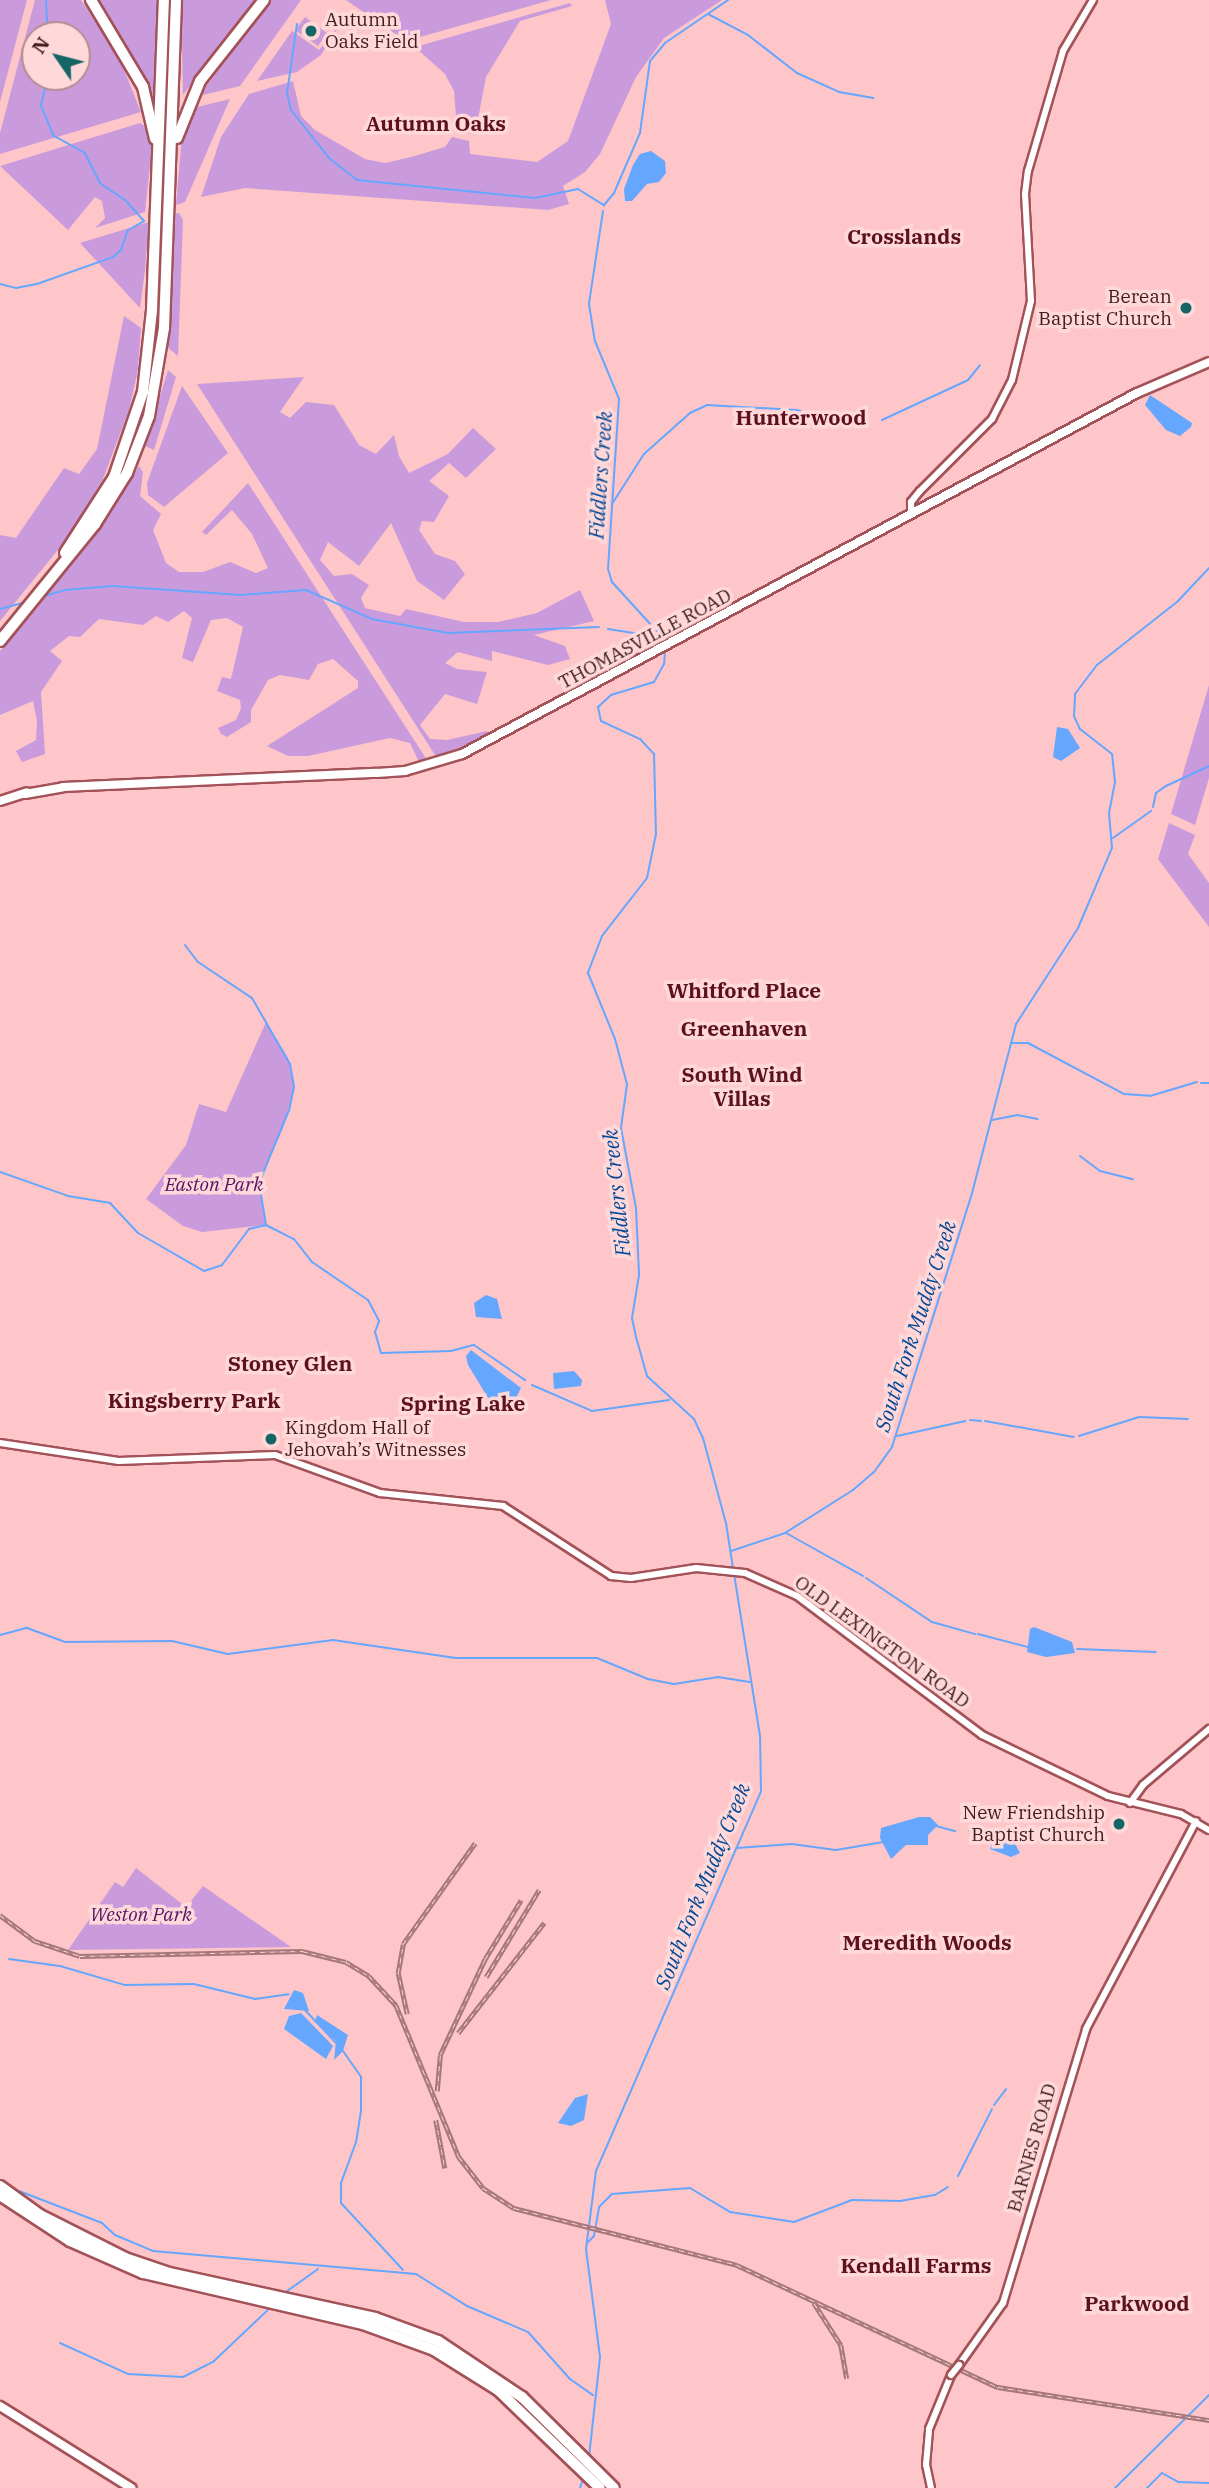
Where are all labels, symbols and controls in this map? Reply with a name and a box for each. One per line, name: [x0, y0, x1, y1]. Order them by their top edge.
place label: Autumn Oaks Field: [325, 9, 419, 53]
north arrow: [21, 21, 91, 91]
marker: Autumn Oaks Field: [303, 23, 319, 39]
text: N: [26, 32, 55, 58]
district label: Autumn Oaks: [366, 110, 506, 136]
district label: Crosslands: [847, 223, 961, 249]
place label: Berean Baptist Church: [1038, 286, 1172, 330]
marker: Berean Baptist Church: [1178, 300, 1194, 316]
district label: Hunterwood: [736, 404, 866, 430]
water label: Fiddlers Creek: [583, 410, 617, 540]
street label: THOMASVILLE ROAD: [555, 584, 735, 694]
district label: Whitford Place: [667, 977, 821, 1003]
district label: Greenhaven: [681, 1015, 807, 1041]
district label: South Wind Villas: [682, 1061, 802, 1111]
water label: Fiddlers Creek: [597, 1128, 635, 1258]
park label: Easton Park: [165, 1174, 263, 1196]
water label: South Fork Muddy Creek: [869, 1217, 961, 1435]
district label: Stoney Glen: [228, 1350, 352, 1376]
district label: Kingsberry Park: [108, 1387, 280, 1413]
district label: Spring Lake: [401, 1390, 525, 1416]
place label: Kingdom Hall of Jehovah’s Witnesses: [285, 1417, 466, 1461]
marker: Kingdom Hall of Jehovah’s Witnesses: [263, 1431, 279, 1447]
street label: OLD LEXINGTON ROAD: [790, 1571, 974, 1713]
water label: South Fork Muddy Creek: [649, 1779, 755, 1993]
place label: New Friendship Baptist Church: [963, 1802, 1105, 1846]
marker: New Friendship Baptist Church: [1111, 1816, 1127, 1832]
park label: Weston Park: [90, 1904, 192, 1926]
district label: Meredith Woods: [842, 1929, 1012, 1955]
street label: BARNES ROAD: [1003, 2081, 1061, 2215]
district label: Kendall Farms: [841, 2252, 991, 2278]
district label: Parkwood: [1084, 2290, 1190, 2316]

